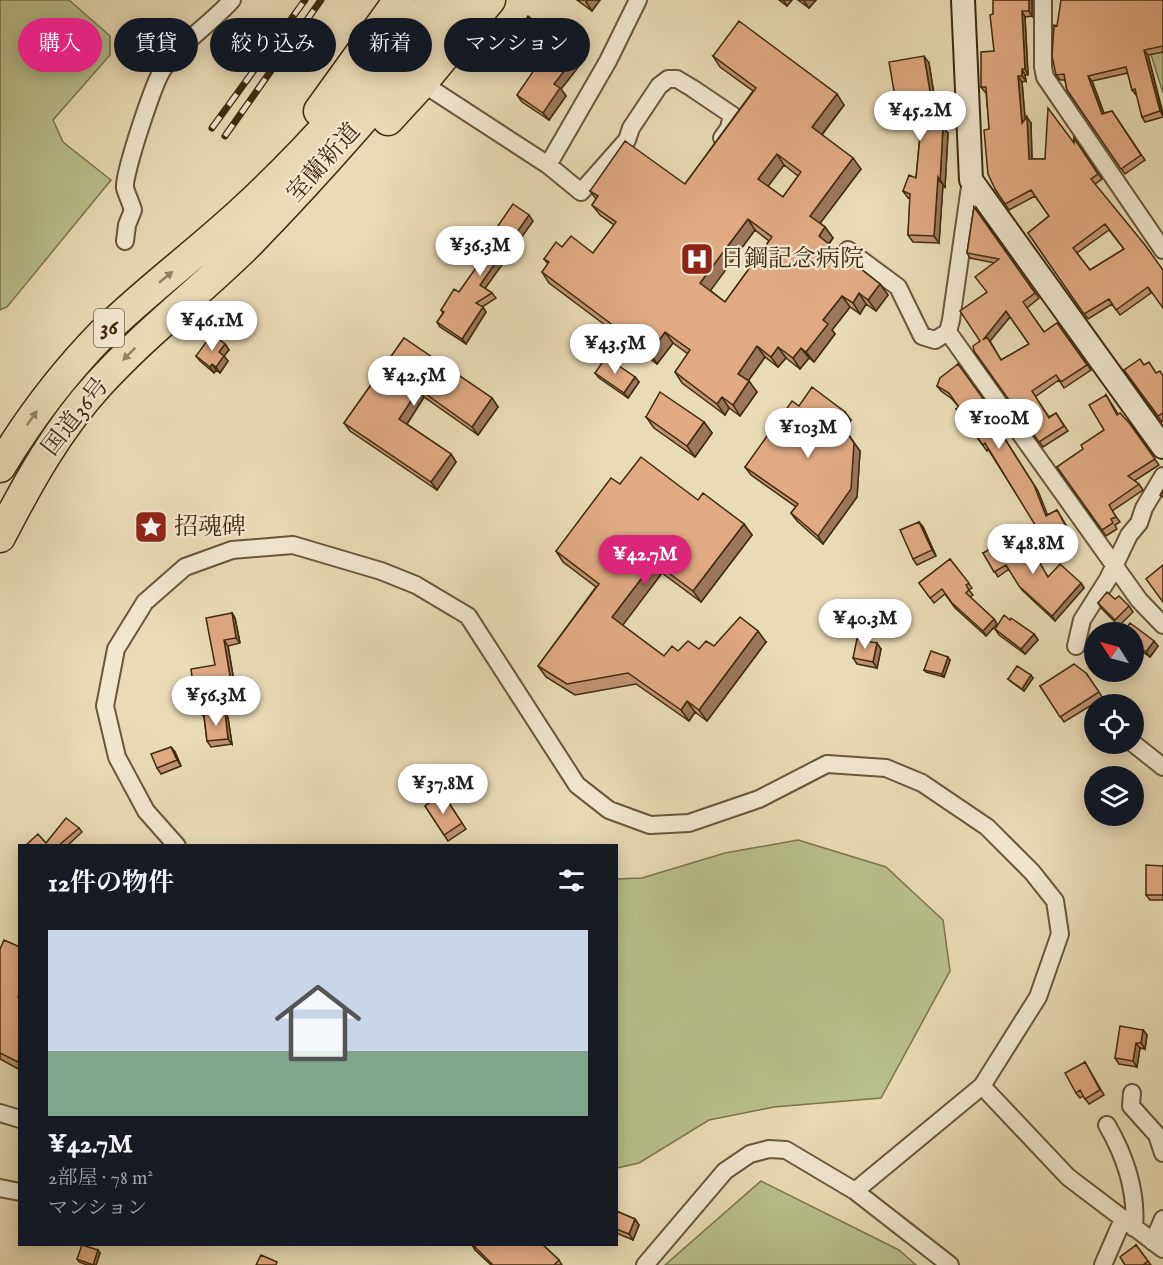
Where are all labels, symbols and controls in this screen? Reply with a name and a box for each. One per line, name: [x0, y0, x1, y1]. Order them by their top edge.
chip: 購入: [18, 18, 102, 72]
chip: 賃貸: [114, 18, 198, 72]
chip: 絞り込み: [210, 18, 336, 72]
chip: 新着: [348, 18, 432, 72]
chip: マンション: [444, 18, 590, 72]
pin: ¥45.2M: [871, 91, 969, 142]
text: ¥45.2M: [888, 98, 952, 123]
street label: 室蘭新道: [280, 117, 368, 209]
pin: ¥36.3M: [431, 226, 529, 277]
text: ¥36.3M: [449, 233, 511, 258]
hospital icon: 日鋼記念病院: [679, 241, 715, 277]
place label: 日鋼記念病院: [720, 244, 864, 275]
one-way arrow: [158, 271, 173, 284]
pin: ¥46.1M: [163, 301, 261, 352]
text: ¥46.1M: [180, 308, 244, 333]
road number: 36: [94, 309, 124, 347]
pin: ¥43.5M: [566, 324, 664, 375]
text: ¥43.5M: [584, 331, 646, 356]
one-way arrow: [123, 346, 137, 360]
pin: ¥42.5M: [365, 356, 463, 407]
text: ¥42.5M: [382, 363, 446, 388]
street label: 国道36号: [36, 372, 116, 462]
pin: ¥100M: [957, 399, 1041, 450]
text: ¥100M: [969, 406, 1029, 431]
pin: ¥103M: [766, 408, 850, 459]
one-way arrow: [26, 410, 37, 426]
text: ¥103M: [779, 415, 837, 440]
place icon: 招魂碑: [133, 509, 169, 545]
place label: 招魂碑: [174, 512, 246, 543]
pin: ¥48.8M: [984, 524, 1082, 575]
text: ¥48.8M: [1001, 531, 1065, 556]
pin: ¥42.7M: [596, 535, 694, 586]
text: ¥42.7M: [612, 542, 678, 567]
pin: ¥40.3M: [816, 599, 914, 650]
text: ¥40.3M: [833, 606, 897, 631]
north arrow: [1084, 622, 1144, 682]
map controls: [1084, 622, 1144, 826]
pin: ¥56.3M: [167, 676, 265, 727]
text: ¥56.3M: [186, 683, 246, 708]
button: locate: [1084, 694, 1144, 754]
pin: ¥37.8M: [394, 764, 492, 815]
button: layers: [1084, 766, 1144, 826]
text: ¥37.8M: [412, 771, 474, 796]
icon: filters: [555, 864, 588, 897]
text: 12件の物件: [48, 867, 174, 900]
icon: home: [264, 969, 372, 1077]
text: ¥42.7M: [48, 1128, 133, 1161]
text: 2部屋 · 78 m²: [48, 1166, 153, 1191]
text: マンション: [48, 1196, 147, 1221]

